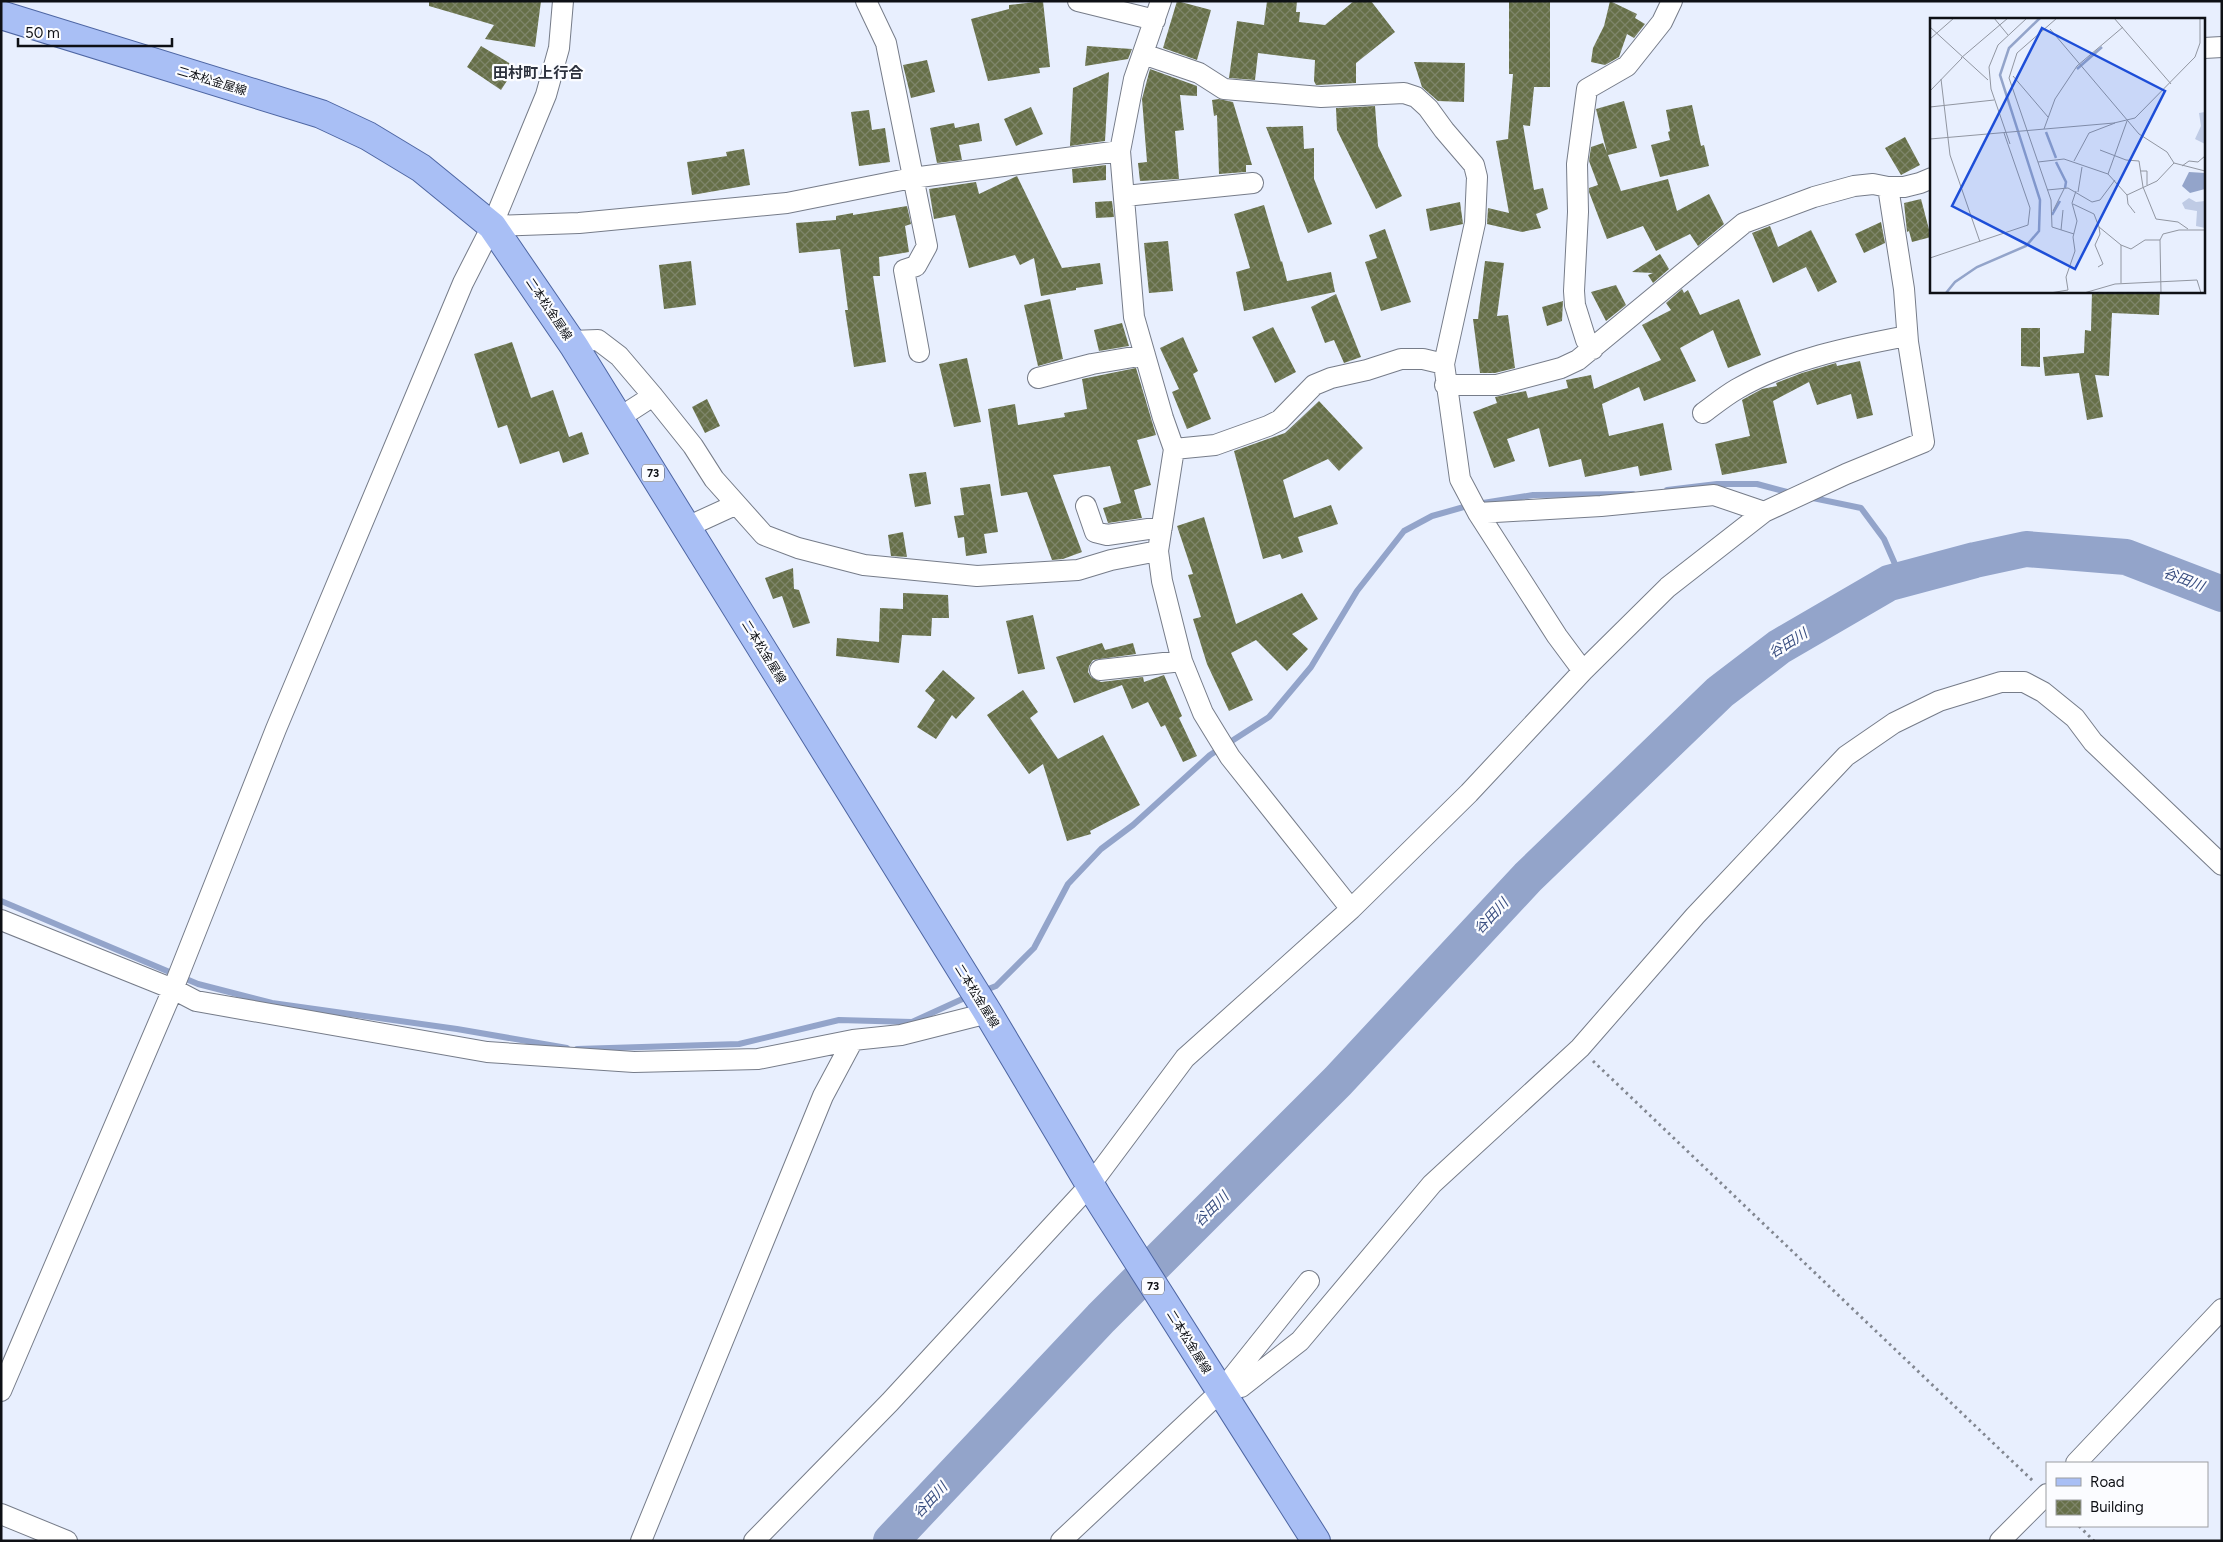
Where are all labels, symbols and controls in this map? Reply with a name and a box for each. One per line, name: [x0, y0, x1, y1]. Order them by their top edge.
scale bar: [18, 15, 171, 47]
inset map: [1930, 18, 2206, 292]
text: 50 m: [25, 24, 60, 42]
street label: 二本松金屋線: [176, 64, 248, 98]
district label: 田村町上行合: [493, 64, 584, 82]
street label: 二本松金屋線: [523, 275, 575, 343]
road number: 73: [642, 464, 664, 482]
water label: 谷田川: [2161, 564, 2208, 596]
street label: 二本松金屋線: [739, 618, 789, 686]
water label: 谷田川: [1766, 624, 1812, 662]
water label: 谷田川: [1471, 894, 1513, 937]
street label: 二本松金屋線: [952, 962, 1002, 1030]
water label: 谷田川: [1190, 1187, 1234, 1230]
road number: 73: [1142, 1278, 1164, 1294]
street label: 二本松金屋線: [1164, 1308, 1214, 1376]
legend: [2046, 1462, 2208, 1527]
text: Road: [2090, 1473, 2125, 1491]
water label: 谷田川: [910, 1478, 952, 1521]
text: Building: [2090, 1498, 2144, 1516]

